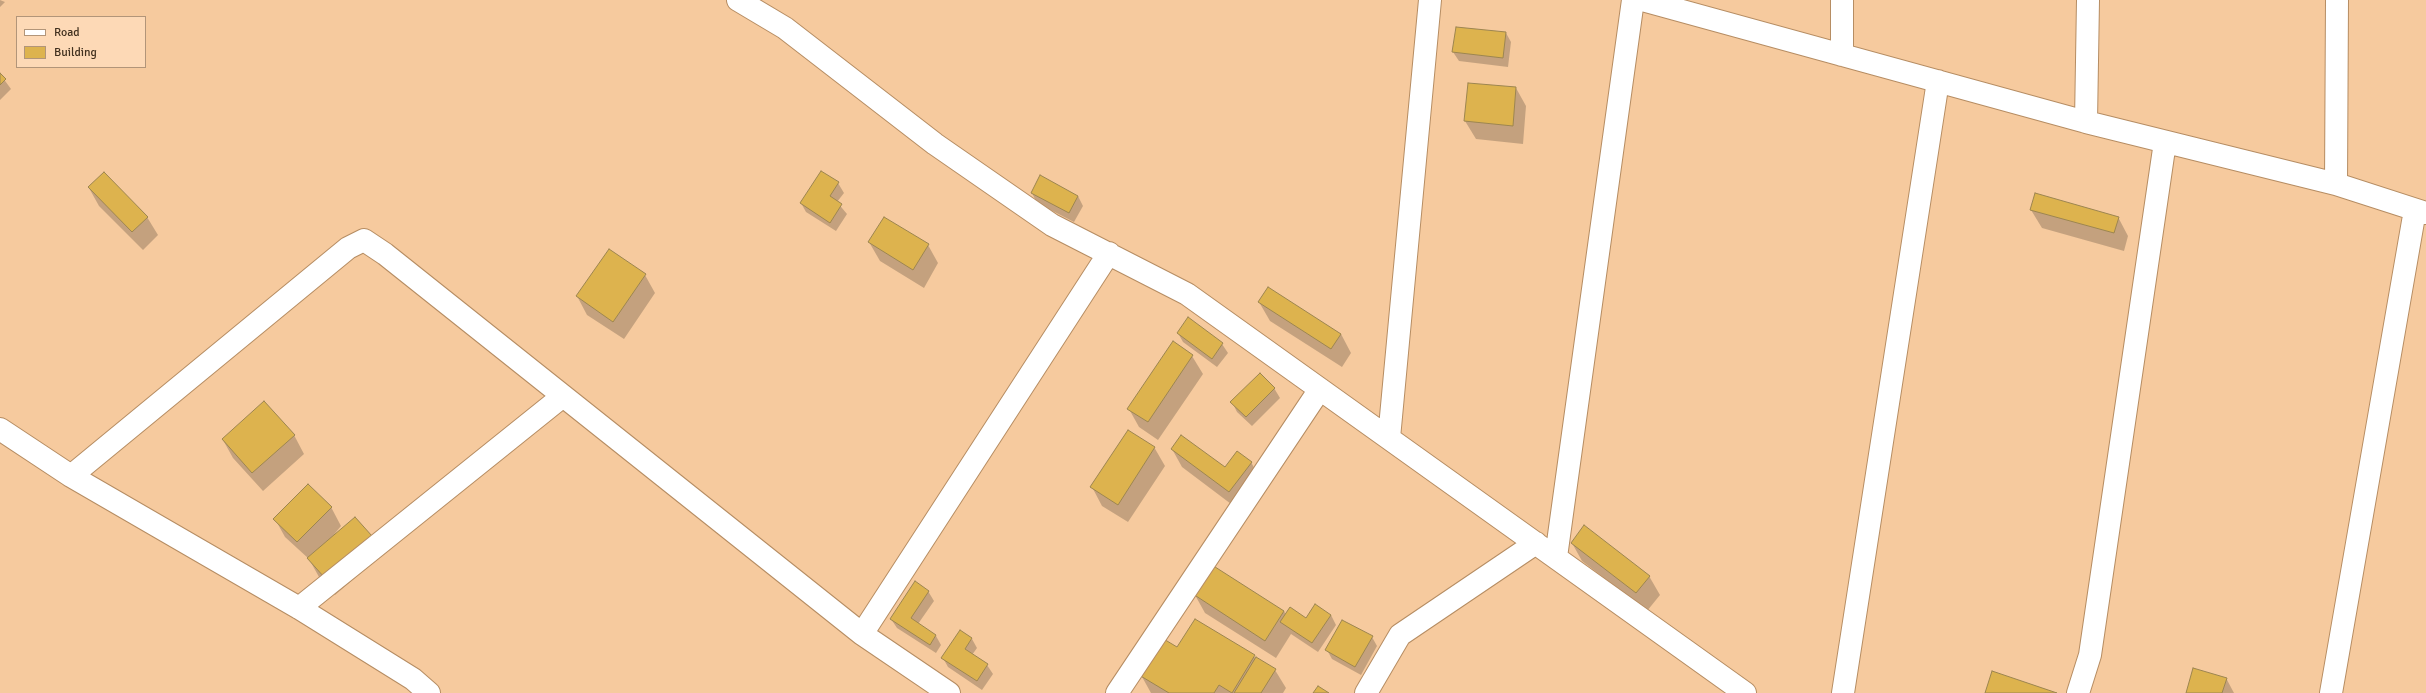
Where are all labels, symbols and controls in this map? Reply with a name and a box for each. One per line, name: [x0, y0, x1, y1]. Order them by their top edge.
legend: [16, 16, 146, 68]
text: Road: [54, 25, 80, 40]
text: Building: [54, 45, 97, 60]

